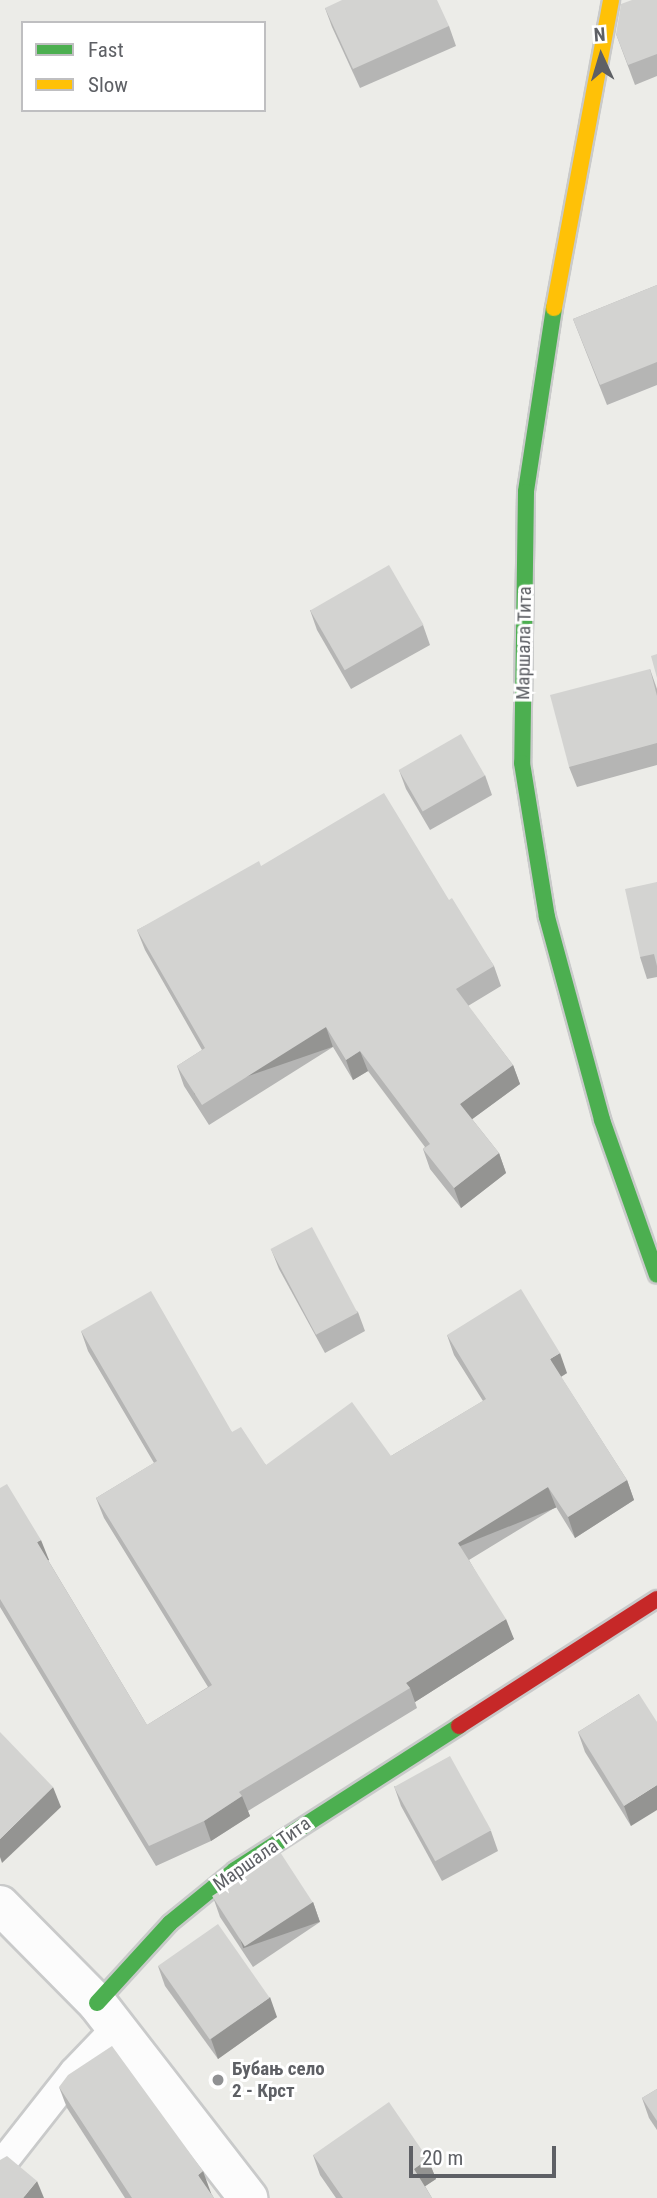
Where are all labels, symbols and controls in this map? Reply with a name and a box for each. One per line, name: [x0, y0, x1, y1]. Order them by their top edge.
legend: [21, 21, 266, 112]
north arrow: [566, 21, 636, 91]
text: N: [593, 23, 606, 46]
text: Fast: [88, 38, 124, 62]
text: Slow: [88, 73, 128, 97]
street label: Маршала Тита: [512, 586, 536, 700]
street label: Маршала Тита: [209, 1812, 315, 1896]
place label: Бубањ село 2 - Крст: [232, 2058, 325, 2102]
marker: Бубањ село 2 - Крст: [210, 2072, 226, 2088]
scale bar: [412, 2132, 559, 2176]
text: 20 m: [422, 2146, 463, 2170]

